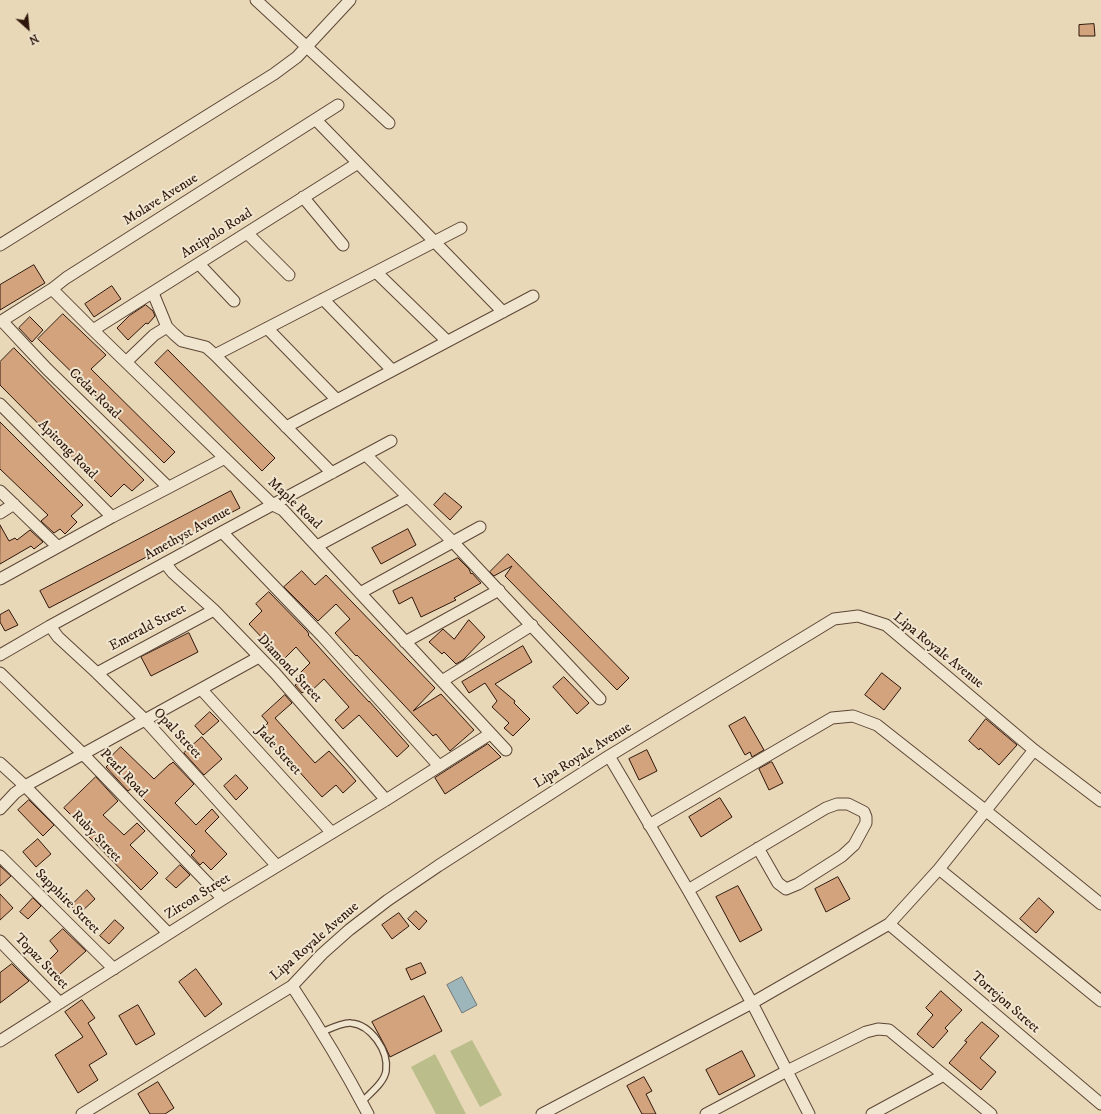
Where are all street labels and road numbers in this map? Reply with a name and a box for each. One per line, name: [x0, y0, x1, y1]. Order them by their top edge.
street label: Molave Avenue: [121, 170, 201, 230]
street label: Antipolo Road: [178, 205, 256, 263]
street label: Cedar Road: [65, 365, 123, 423]
street label: Apitong Road: [34, 417, 100, 483]
street label: Maple Road: [264, 475, 324, 533]
street label: Amethyst Avenue: [142, 503, 234, 565]
street label: Emerald Street: [107, 601, 189, 655]
street label: Lipa Royale Avenue: [889, 609, 987, 693]
street label: Diamond Street: [253, 631, 325, 707]
street label: Opal Street: [149, 705, 205, 763]
street label: Lipa Royale Avenue: [531, 719, 635, 793]
street label: Jade Street: [252, 723, 304, 779]
street label: Pearl Road: [96, 746, 150, 802]
street label: Ruby Street: [67, 808, 125, 866]
street label: Sapphire Street: [31, 866, 103, 938]
street label: Zircon Street: [162, 870, 234, 924]
street label: Lipa Royale Avenue: [267, 899, 363, 985]
street label: Topaz Street: [10, 931, 72, 993]
street label: Torrejon Street: [967, 969, 1043, 1037]

